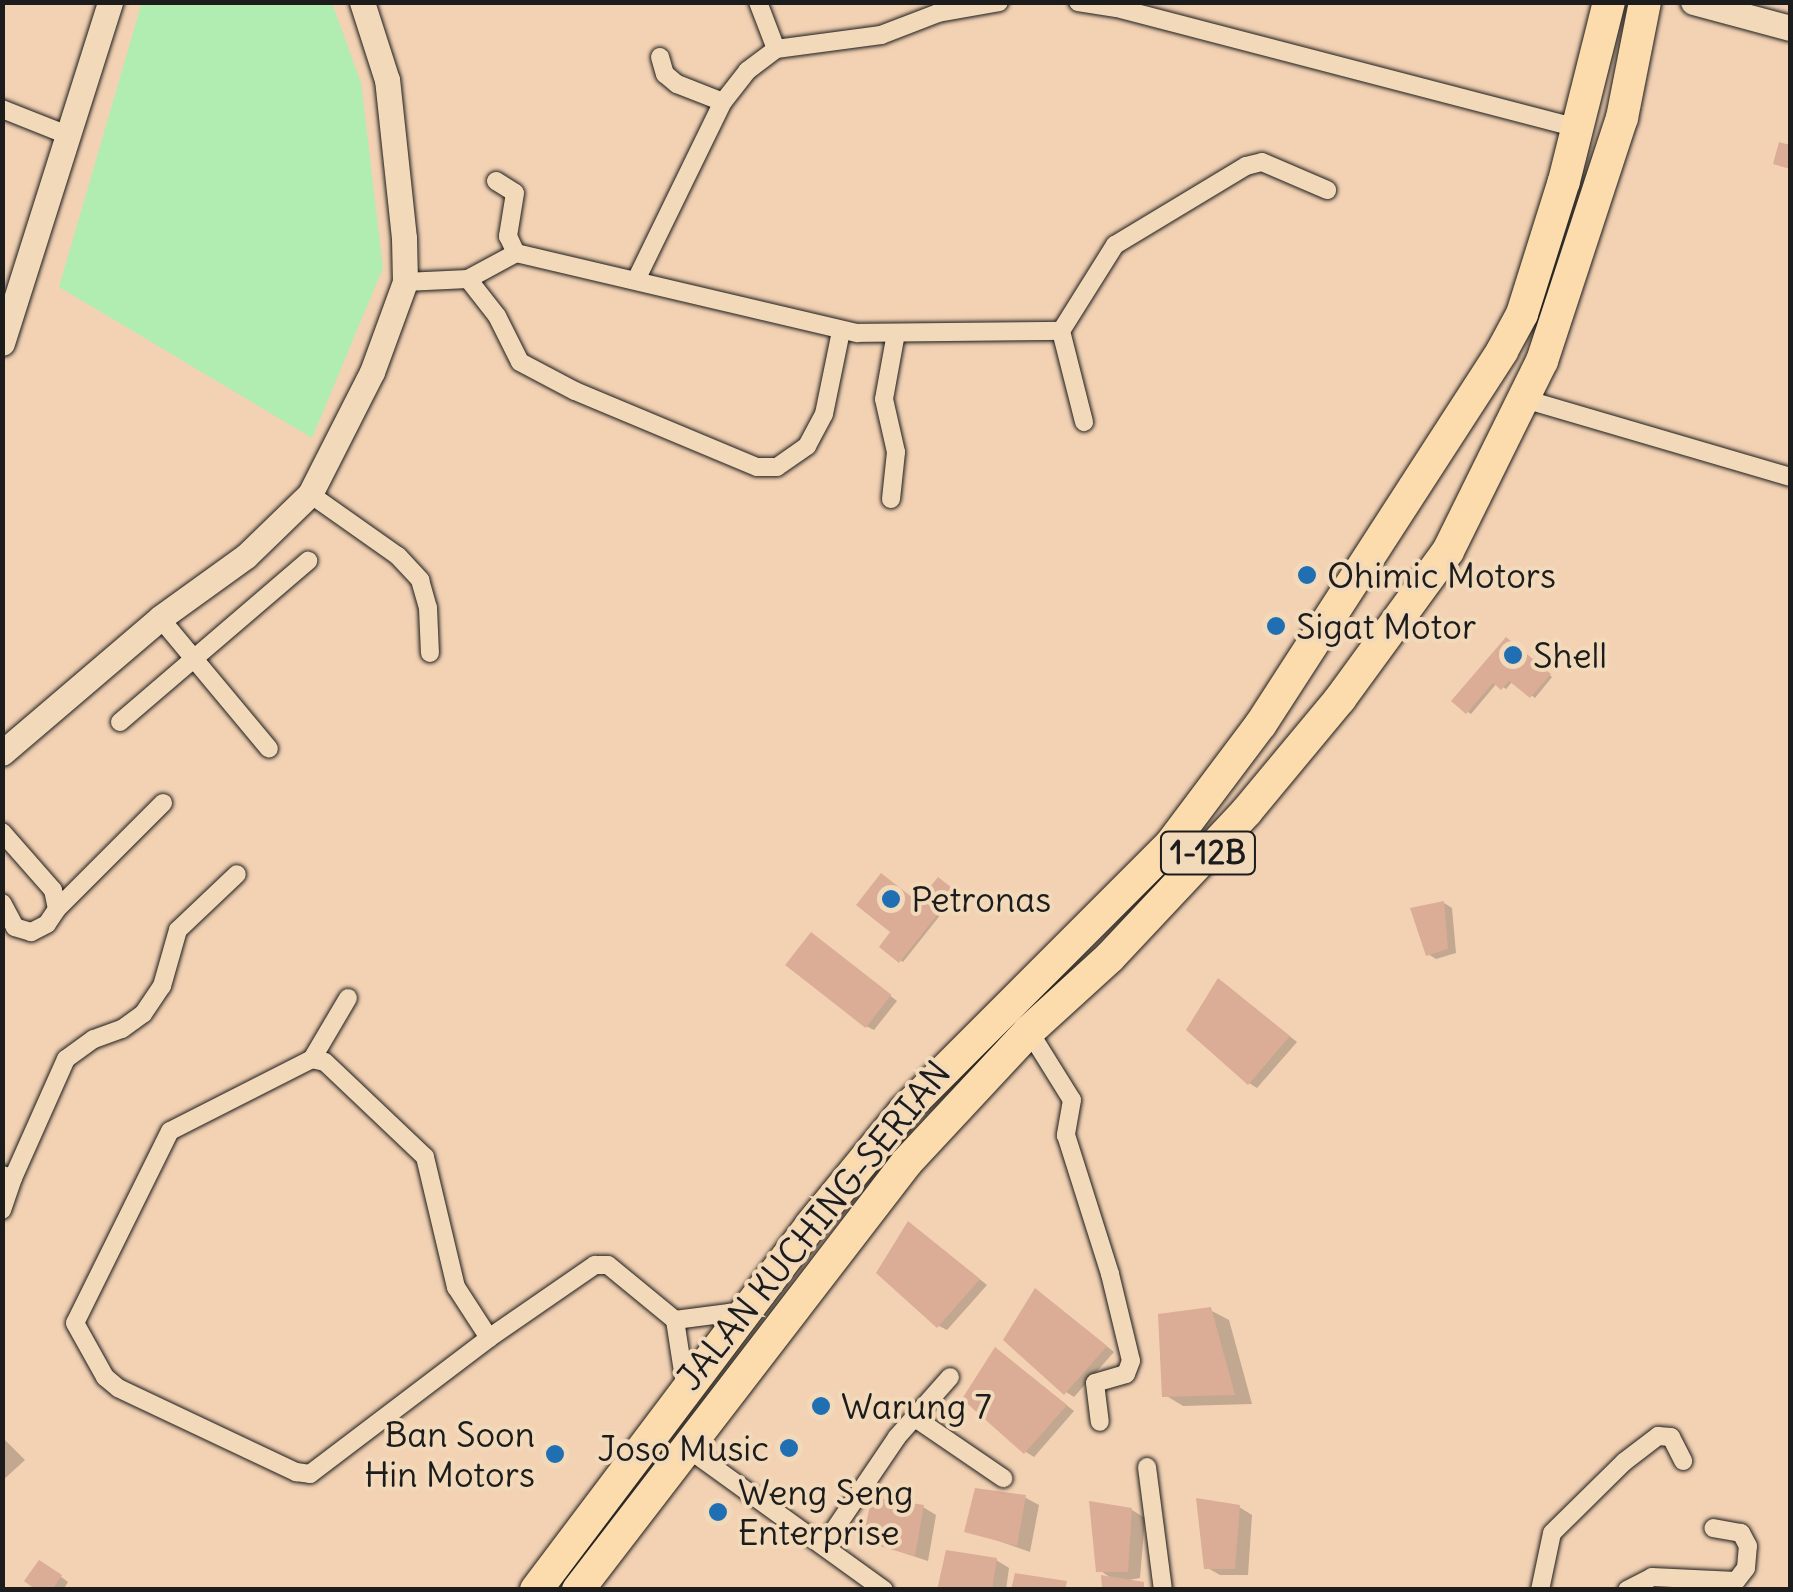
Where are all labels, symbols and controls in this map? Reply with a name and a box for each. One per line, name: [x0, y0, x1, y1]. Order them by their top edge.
place label: Ohimic Motors: [1327, 554, 1556, 596]
marker: Ohimic Motors: [1296, 564, 1318, 586]
place label: Sigat Motor: [1296, 605, 1476, 647]
marker: Sigat Motor: [1265, 615, 1287, 637]
place label: Shell: [1533, 634, 1607, 676]
marker: Shell: [1502, 644, 1524, 666]
road number: 1-12B: [1158, 826, 1258, 880]
place label: Petronas: [911, 878, 1051, 920]
marker: Petronas: [880, 888, 902, 910]
street label: JALAN KUCHING-SERIAN: [667, 1052, 959, 1398]
place label: Warung 7: [841, 1385, 992, 1427]
marker: Warung 7: [810, 1395, 832, 1417]
place label: Ban Soon Hin Motors: [364, 1413, 535, 1495]
place label: Joso Music: [598, 1427, 769, 1469]
marker: Joso Music: [778, 1437, 800, 1459]
marker: Ban Soon Hin Motors: [544, 1443, 566, 1465]
place label: Weng Seng Enterprise: [738, 1471, 914, 1553]
marker: Weng Seng Enterprise: [707, 1501, 729, 1523]

